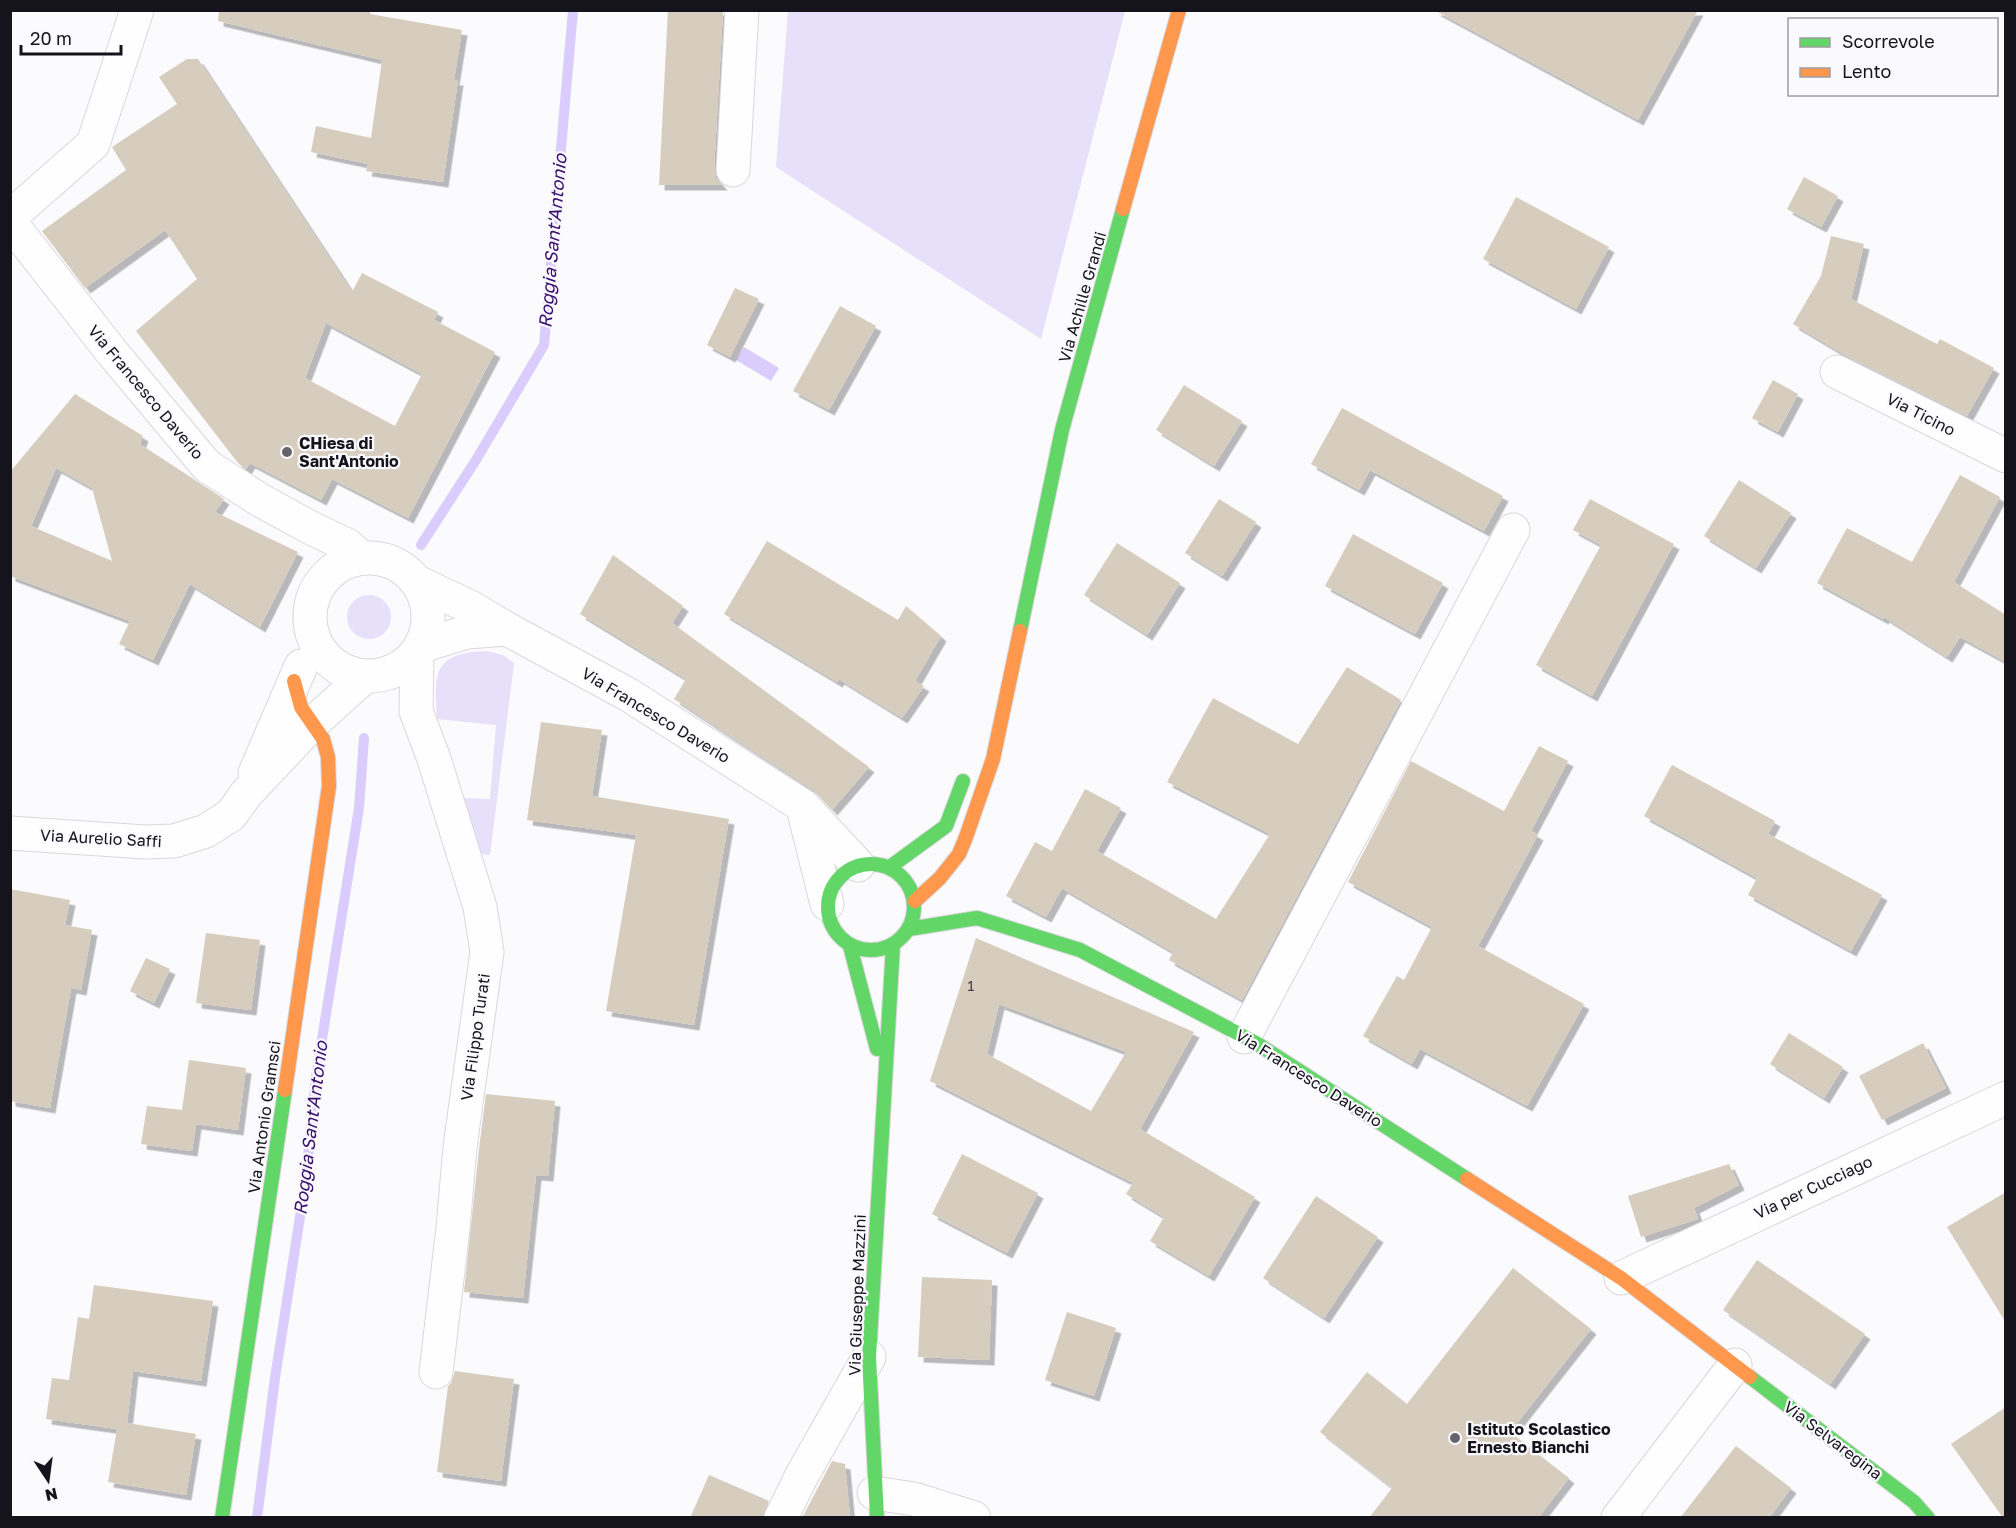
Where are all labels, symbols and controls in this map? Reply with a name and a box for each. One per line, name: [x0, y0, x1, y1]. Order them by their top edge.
scale bar: [21, 18, 122, 56]
legend: [1788, 18, 1998, 96]
text: 20 m: [30, 27, 72, 49]
text: Scorrevole: [1842, 30, 1935, 52]
text: Lento: [1842, 60, 1891, 82]
water label: Roggia Sant'Antonio: [533, 152, 571, 329]
street label: Via Achille Grandi: [1054, 229, 1110, 365]
street label: Via Francesco Daverio: [84, 321, 208, 463]
street label: Via Ticino: [1883, 388, 1959, 440]
place label: CHiesa di Sant'Antonio: [299, 433, 399, 471]
marker: CHiesa di Sant'Antonio: [280, 445, 294, 459]
street label: Via Francesco Daverio: [578, 663, 734, 767]
street label: Via Aurelio Saffi: [40, 825, 162, 851]
street label: Via Filippo Turati: [456, 972, 494, 1102]
house number: 1: [968, 977, 975, 994]
street label: Via Francesco Daverio: [1232, 1025, 1386, 1131]
street label: Via Antonio Gramsci: [243, 1039, 285, 1195]
water label: Roggia Sant'Antonio: [288, 1039, 332, 1216]
street label: Via per Cucciago: [1751, 1151, 1875, 1223]
street label: Via Giuseppe Mazzini: [844, 1214, 870, 1376]
street label: Via Selvaregina: [1780, 1396, 1886, 1484]
place label: Istituto Scolastico Ernesto Bianchi: [1467, 1419, 1611, 1457]
marker: Istituto Scolastico Ernesto Bianchi: [1448, 1431, 1462, 1445]
north arrow: [18, 1450, 78, 1510]
text: N: [43, 1484, 60, 1506]

